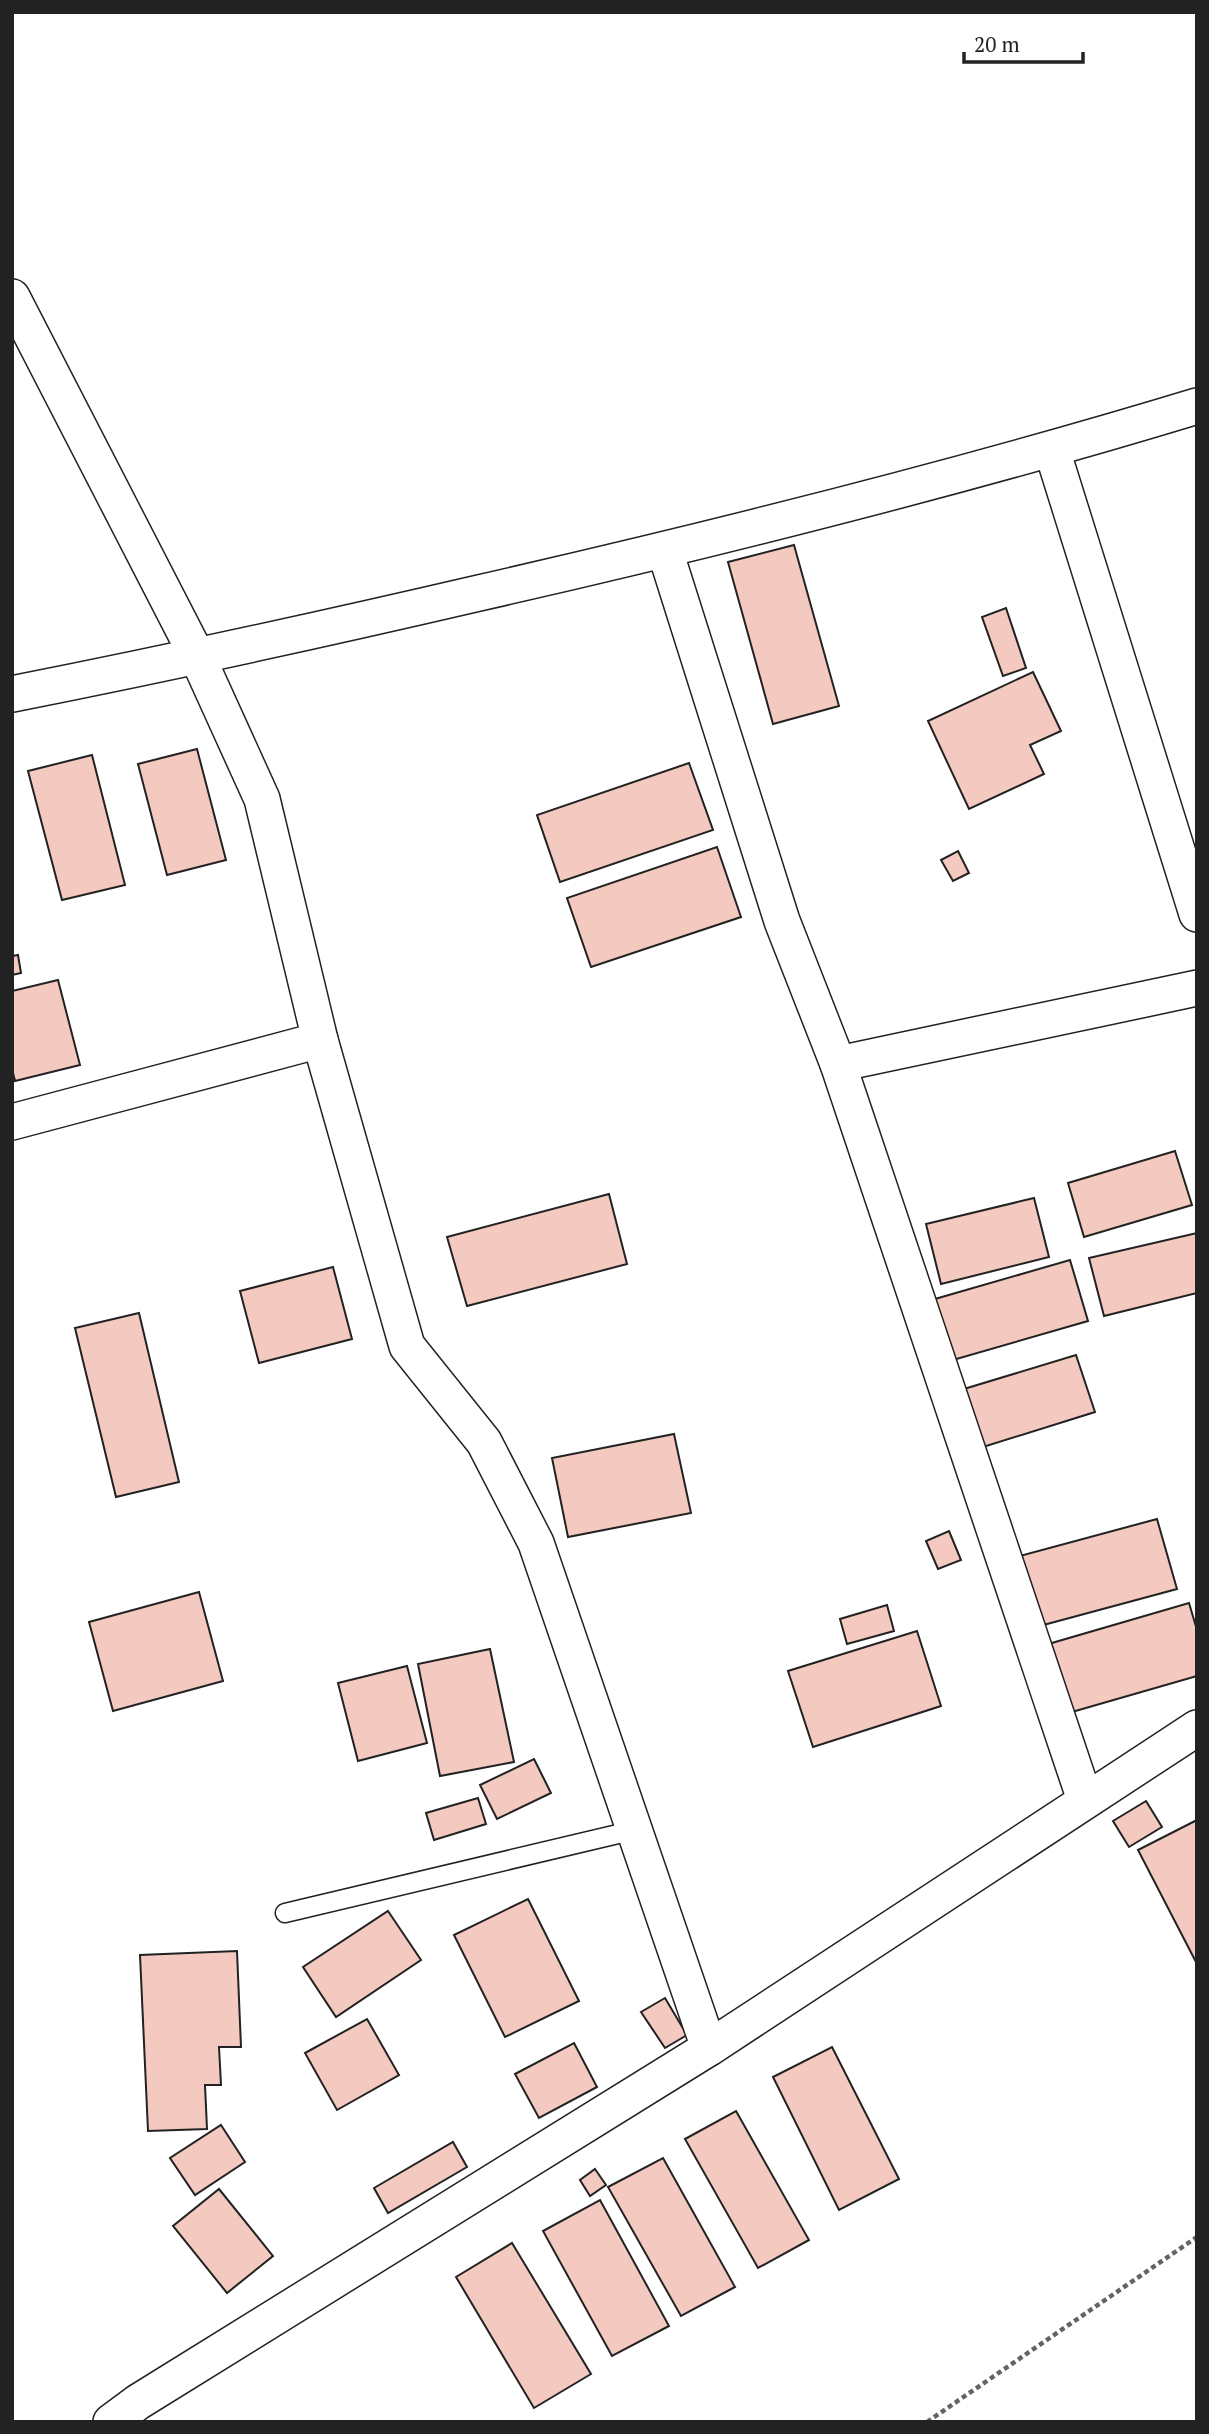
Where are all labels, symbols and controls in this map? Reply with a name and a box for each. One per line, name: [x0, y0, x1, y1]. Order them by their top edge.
scale bar: [964, 21, 1083, 65]
text: 20 m: [974, 30, 1020, 58]

